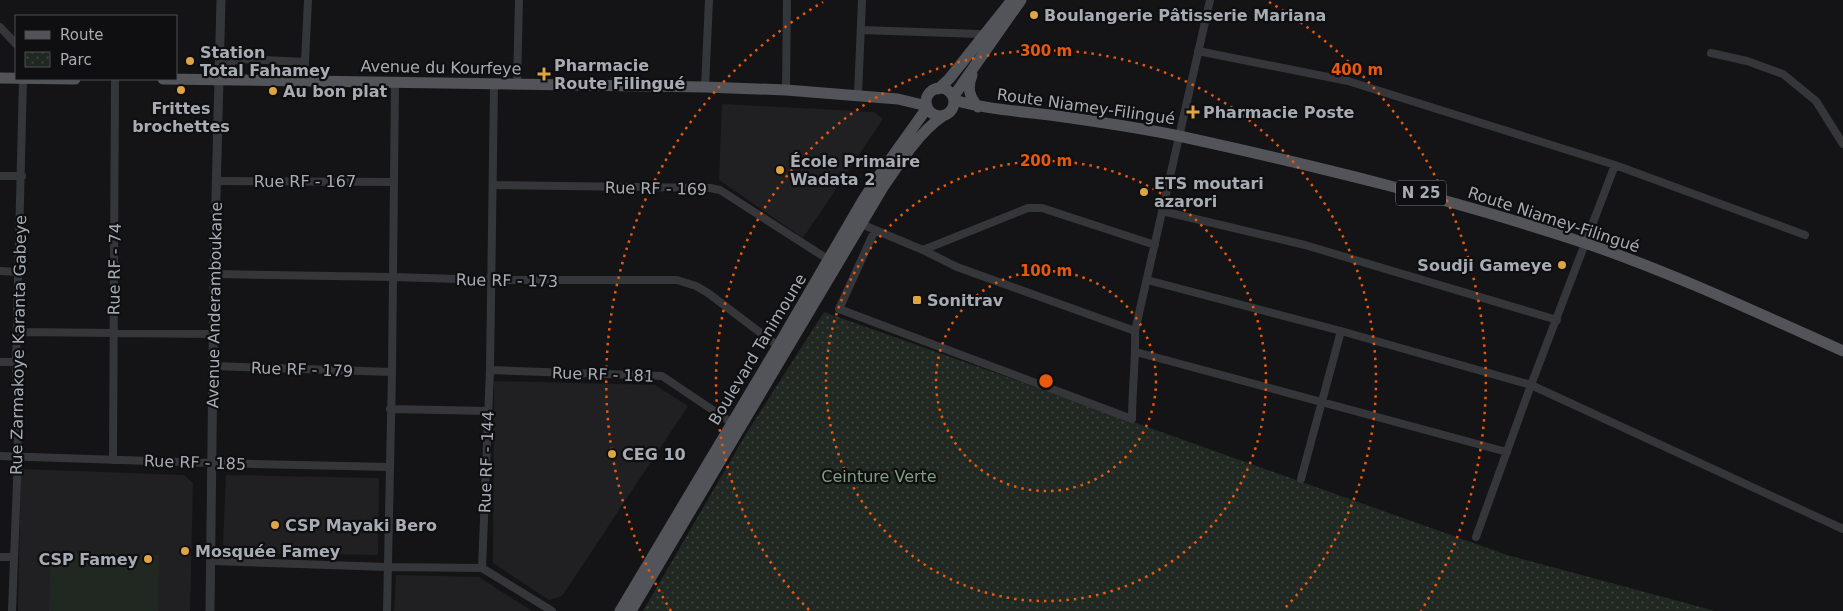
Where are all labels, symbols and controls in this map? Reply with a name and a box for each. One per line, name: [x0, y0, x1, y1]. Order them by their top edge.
place label: Boulangerie Pâtisserie Mariana: [1044, 6, 1326, 25]
marker: Boulangerie Pâtisserie Mariana: [1028, 9, 1040, 21]
legend: [15, 15, 178, 80]
text: Route: [60, 26, 104, 44]
text: 300 m: [1020, 42, 1072, 60]
place label: Station Total Fahamey: [200, 43, 331, 80]
text: Parc: [60, 51, 92, 69]
marker: Station Total Fahamey: [184, 55, 196, 67]
place label: Pharmacie Route Filingué: [554, 56, 685, 93]
street label: Avenue du Kourfeye: [360, 57, 522, 78]
text: 400 m: [1331, 61, 1383, 79]
marker: Pharmacie Route Filingué: [538, 68, 550, 80]
place label: Au bon plat: [283, 82, 387, 101]
marker: Frittes brochettes: [175, 84, 187, 96]
marker: Au bon plat: [267, 85, 279, 97]
street label: Route Niamey-Filingué: [996, 85, 1176, 128]
place label: Frittes brochettes: [132, 99, 230, 136]
place label: Pharmacie Poste: [1203, 103, 1355, 122]
marker: Pharmacie Poste: [1187, 106, 1199, 118]
place label: École Primaire Wadata 2: [790, 152, 920, 189]
text: 200 m: [1020, 152, 1072, 170]
marker: École Primaire Wadata 2: [774, 164, 786, 176]
street label: Rue RF - 167: [254, 172, 356, 191]
place label: ETS moutari azarori: [1154, 174, 1264, 211]
street label: Rue RF - 169: [605, 178, 707, 199]
road number: N 25: [1396, 180, 1446, 206]
street label: Route Niamey-Filingué: [1465, 183, 1642, 256]
marker: ETS moutari azarori: [1138, 186, 1150, 198]
street label: Avenue Anderamboukane: [203, 202, 226, 408]
street label: Rue Zarmakoye Karanta Gabeye: [7, 215, 30, 475]
street label: Rue RF - 74: [104, 223, 125, 315]
place label: Soudji Gameye: [1417, 256, 1552, 275]
marker: Soudji Gameye: [1556, 259, 1568, 271]
text: 100 m: [1020, 262, 1072, 280]
street label: Rue RF - 173: [456, 270, 558, 291]
street label: Boulevard Tanimoune: [705, 270, 810, 428]
place label: Sonitrav: [927, 291, 1004, 310]
marker: Sonitrav: [911, 294, 923, 306]
street label: Rue RF - 179: [251, 358, 353, 381]
street label: Rue RF - 181: [552, 363, 654, 386]
centre of rings: [1037, 372, 1055, 390]
street label: Rue RF - 144: [475, 411, 498, 513]
place label: CEG 10: [622, 445, 686, 464]
marker: CEG 10: [606, 448, 618, 460]
street label: Rue RF - 185: [144, 451, 246, 474]
park label: Ceinture Verte: [821, 467, 937, 486]
place label: CSP Mayaki Bero: [285, 516, 437, 535]
marker: CSP Mayaki Bero: [269, 519, 281, 531]
place label: Mosquée Famey: [195, 542, 341, 561]
marker: Mosquée Famey: [179, 545, 191, 557]
place label: CSP Famey: [38, 550, 139, 569]
marker: CSP Famey: [142, 553, 154, 565]

